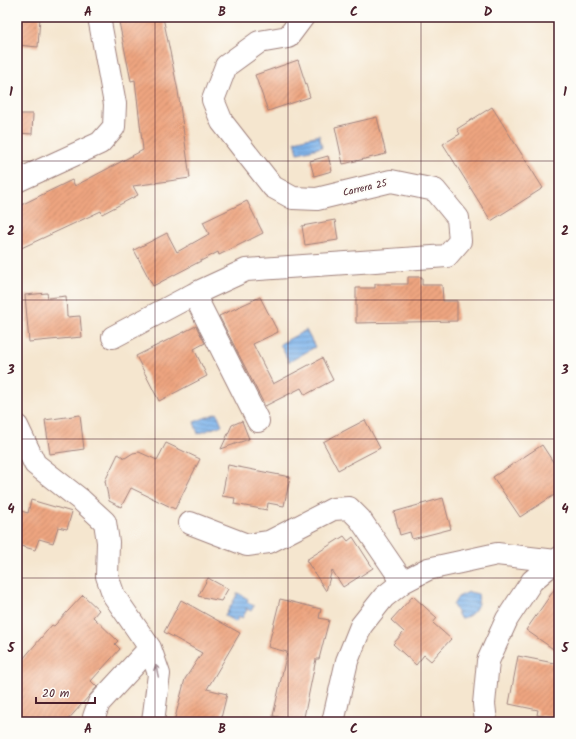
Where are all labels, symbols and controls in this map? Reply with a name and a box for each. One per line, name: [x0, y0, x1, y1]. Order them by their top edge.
text: A: [84, 2, 92, 23]
text: B: [218, 2, 226, 23]
text: C: [350, 2, 358, 23]
text: D: [484, 2, 493, 23]
text: 1: [9, 82, 13, 103]
text: 1: [563, 82, 567, 103]
street label: Carrera 25: [341, 175, 389, 201]
text: 2: [7, 221, 15, 242]
text: 2: [561, 221, 569, 242]
text: 3: [6, 360, 15, 381]
text: 3: [560, 360, 569, 381]
text: 4: [7, 499, 15, 520]
text: 4: [561, 499, 569, 520]
text: 5: [7, 638, 16, 659]
text: 5: [561, 638, 570, 659]
one-way arrow: [153, 664, 161, 677]
scale bar: [36, 679, 95, 705]
text: 20 m: [42, 684, 70, 703]
text: A: [84, 719, 92, 739]
text: B: [218, 719, 226, 739]
text: C: [350, 719, 358, 739]
text: D: [484, 719, 493, 739]

